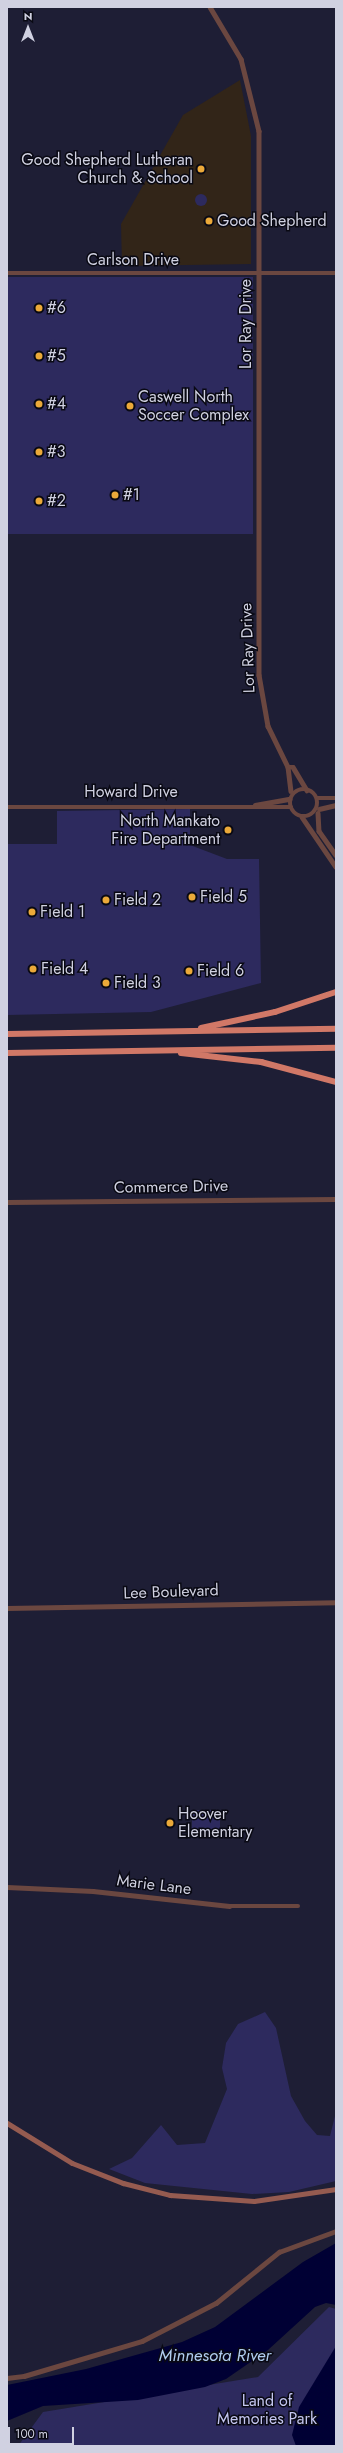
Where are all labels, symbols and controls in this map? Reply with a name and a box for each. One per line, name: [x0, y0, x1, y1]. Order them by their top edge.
north arrow: [8, 8, 48, 48]
text: N: [24, 8, 32, 24]
place label: Good Shepherd Lutheran Church & School: [21, 150, 193, 188]
marker: Good Shepherd Lutheran Church & School: [196, 164, 206, 174]
place label: Good Shepherd: [217, 211, 327, 231]
marker: Good Shepherd: [204, 216, 214, 226]
street label: Carlson Drive: [87, 250, 179, 270]
street label: Lor Ray Drive: [236, 279, 256, 369]
place label: #6: [47, 298, 66, 318]
marker: #6: [34, 303, 44, 313]
place label: #5: [47, 346, 66, 366]
marker: #5: [34, 351, 44, 361]
place label: Caswell North Soccer Complex: [138, 387, 249, 425]
place label: #4: [47, 394, 66, 414]
marker: #4: [34, 399, 44, 409]
marker: Caswell North Soccer Complex: [125, 401, 135, 411]
place label: #3: [47, 442, 65, 462]
marker: #3: [34, 447, 44, 457]
place label: #1: [123, 485, 140, 505]
marker: #1: [110, 490, 120, 500]
place label: #2: [47, 491, 66, 511]
marker: #2: [34, 496, 44, 506]
street label: Lor Ray Drive: [237, 603, 259, 693]
street label: Howard Drive: [84, 782, 178, 802]
place label: North Mankato Fire Department: [111, 811, 220, 849]
marker: North Mankato Fire Department: [223, 825, 233, 835]
place label: Field 5: [200, 887, 247, 907]
place label: Field 2: [114, 890, 161, 910]
marker: Field 5: [187, 892, 197, 902]
marker: Field 2: [101, 895, 111, 905]
place label: Field 1: [40, 902, 85, 922]
marker: Field 1: [27, 907, 37, 917]
place label: Field 4: [41, 959, 88, 979]
place label: Field 6: [197, 961, 244, 981]
marker: Field 4: [28, 964, 38, 974]
marker: Field 6: [184, 966, 194, 976]
place label: Field 3: [114, 973, 161, 993]
marker: Field 3: [101, 978, 111, 988]
street label: Commerce Drive: [114, 1176, 228, 1198]
street label: Lee Boulevard: [123, 1581, 219, 1603]
place label: Hoover Elementary: [178, 1804, 252, 1842]
marker: Hoover Elementary: [165, 1818, 175, 1828]
street label: Marie Lane: [116, 1871, 192, 1899]
water label: Minnesota River: [159, 2346, 271, 2366]
park label: Land of Memories Park: [217, 2391, 317, 2429]
scale bar: [10, 2419, 76, 2445]
text: 100 m: [15, 2425, 48, 2443]

